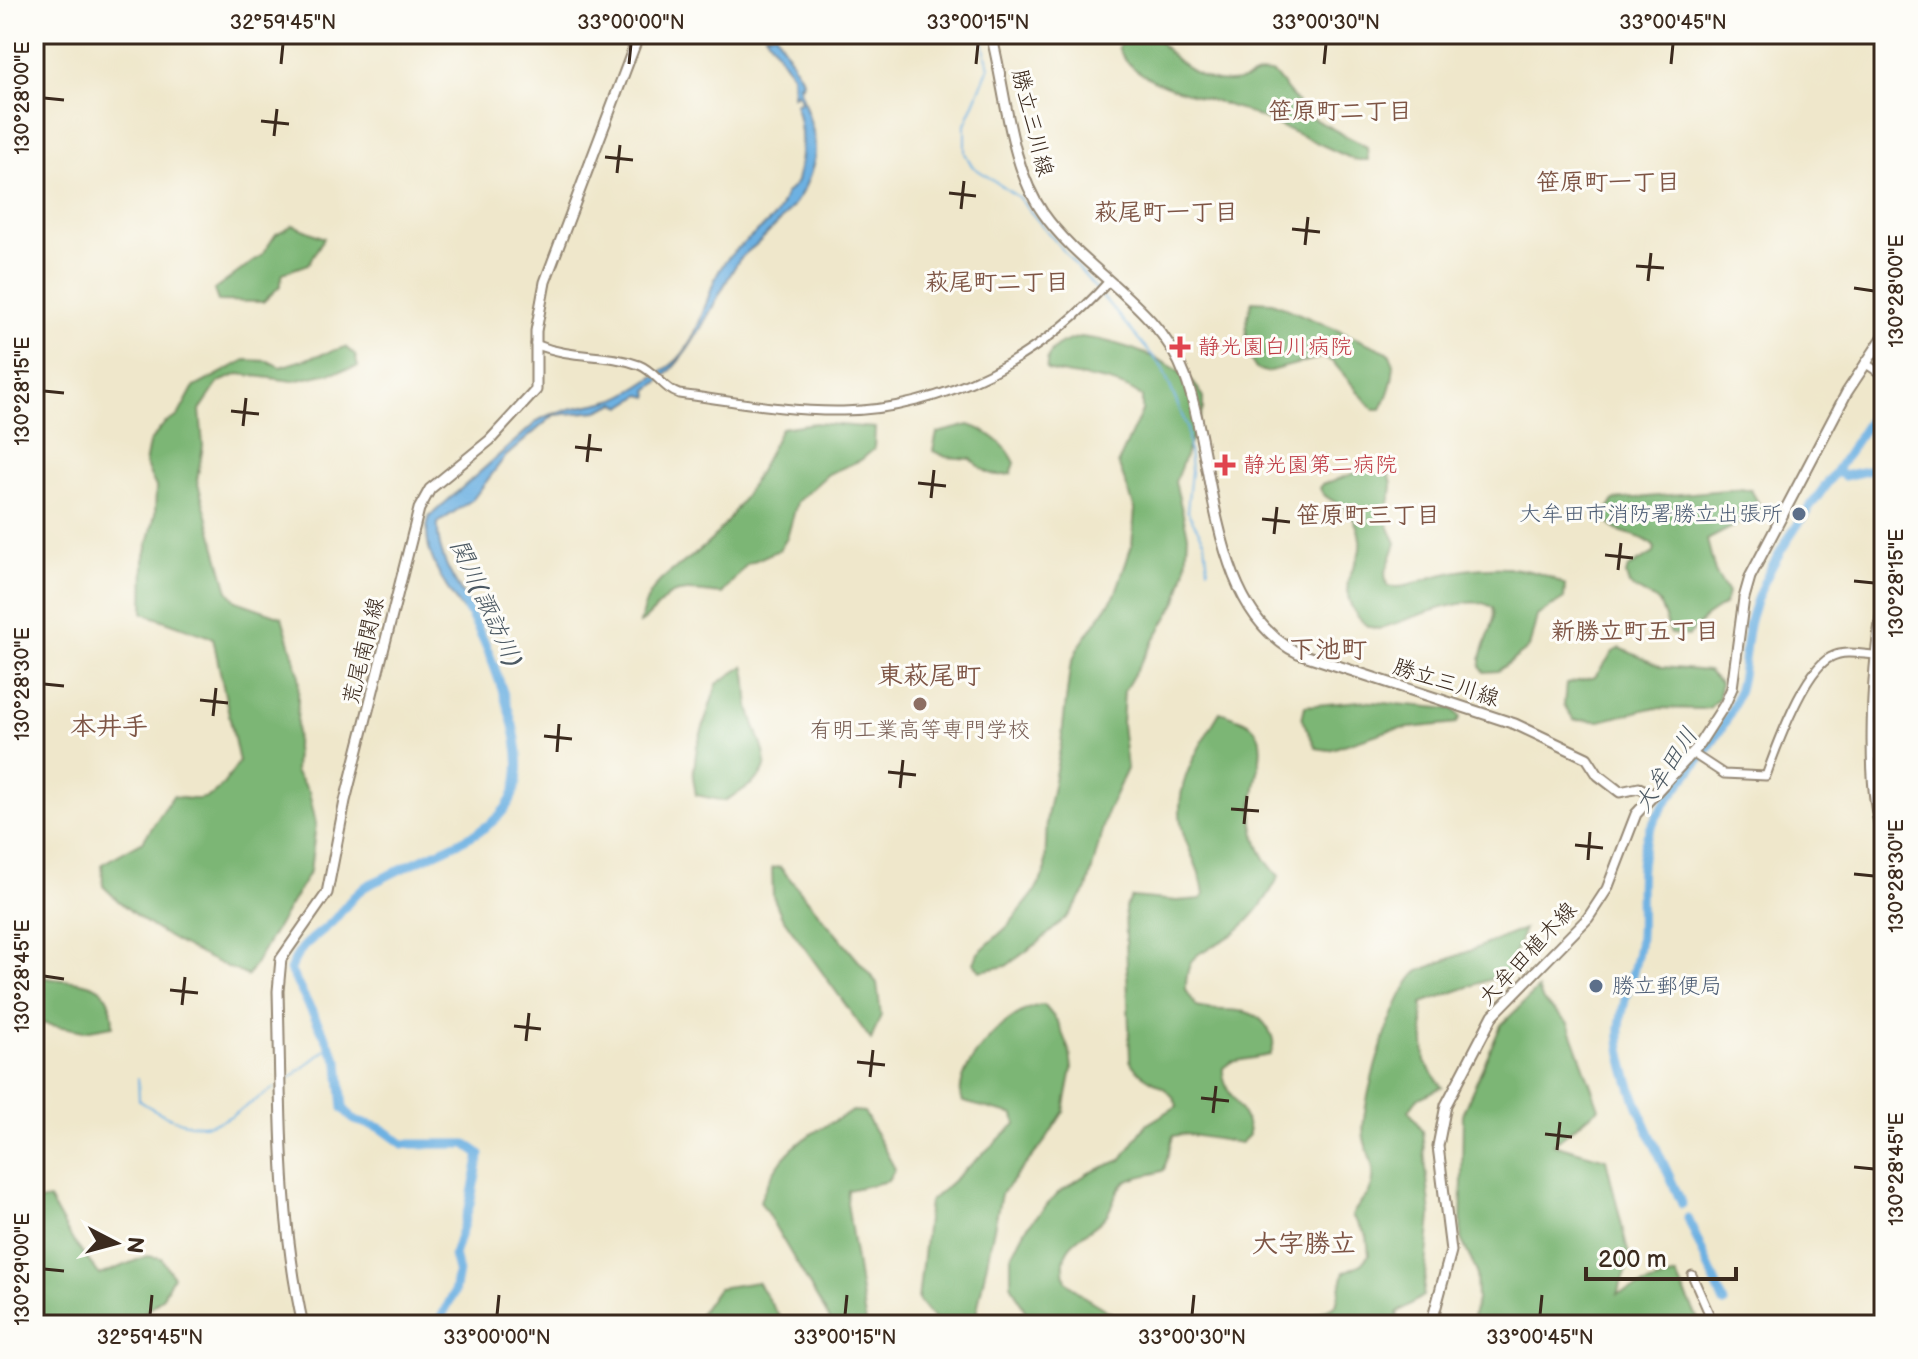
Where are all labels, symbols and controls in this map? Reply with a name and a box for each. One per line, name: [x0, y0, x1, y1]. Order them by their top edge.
text: 32°59'45"N: [230, 11, 336, 35]
text: 33°00'00"N: [577, 11, 685, 35]
text: 33°00'15"N: [926, 11, 1030, 35]
text: 33°00'30"N: [1272, 11, 1380, 35]
text: 33°00'45"N: [1619, 11, 1727, 35]
text: 130°28'00"E: [11, 41, 35, 155]
street label: 勝立三川線: [1006, 66, 1058, 180]
district label: 笹原町二丁目: [1268, 97, 1412, 126]
district label: 笹原町一丁目: [1536, 168, 1680, 197]
district label: 萩尾町一丁目: [1094, 198, 1238, 227]
text: 130°28'00"E: [1885, 234, 1909, 348]
district label: 萩尾町二丁目: [925, 268, 1069, 297]
place label: 静光園白川病院: [1198, 334, 1352, 361]
marker: 静光園白川病院: [1169, 336, 1191, 358]
text: 130°28'15"E: [11, 337, 35, 445]
place label: 静光園第二病院: [1243, 452, 1397, 479]
marker: 静光園第二病院: [1214, 454, 1236, 476]
district label: 笹原町三丁目: [1296, 501, 1440, 530]
place label: 大牟田市消防署勝立出張所: [1519, 501, 1783, 528]
marker: 大牟田市消防署勝立出張所: [1790, 505, 1808, 523]
text: 130°28'15"E: [1885, 529, 1909, 637]
water label: 関川(諏訪川): [444, 535, 528, 672]
street label: 荒尾南関線: [338, 594, 390, 708]
district label: 新勝立町五丁目: [1551, 617, 1719, 646]
text: 130°28'30"E: [11, 627, 35, 741]
district label: 下池町: [1289, 635, 1367, 666]
street label: 勝立三川線: [1390, 653, 1502, 713]
district label: 東萩尾町: [877, 661, 981, 692]
marker: 有明工業高等専門学校: [911, 695, 929, 713]
district label: 本井手: [70, 712, 148, 743]
place label: 有明工業高等専門学校: [810, 717, 1030, 744]
water label: 大牟田川: [1628, 722, 1704, 818]
text: 130°28'30"E: [1885, 819, 1909, 933]
street label: 大牟田植木線: [1473, 897, 1583, 1011]
text: 130°28'45"E: [11, 919, 35, 1033]
place label: 勝立郵便局: [1612, 973, 1722, 1000]
marker: 勝立郵便局: [1587, 977, 1605, 995]
text: 130°28'45"E: [1885, 1112, 1909, 1226]
north arrow: [76, 1203, 156, 1283]
text: 130°29'00"E: [11, 1212, 35, 1326]
district label: 大字勝立: [1252, 1229, 1356, 1260]
scale bar: [1586, 1231, 1736, 1281]
text: N: [120, 1235, 149, 1255]
text: 200 m: [1598, 1245, 1667, 1274]
text: 32°59'45"N: [97, 1326, 203, 1350]
text: 33°00'00"N: [443, 1326, 551, 1350]
text: 33°00'15"N: [793, 1326, 897, 1350]
text: 33°00'30"N: [1138, 1326, 1246, 1350]
text: 33°00'45"N: [1486, 1326, 1594, 1350]

